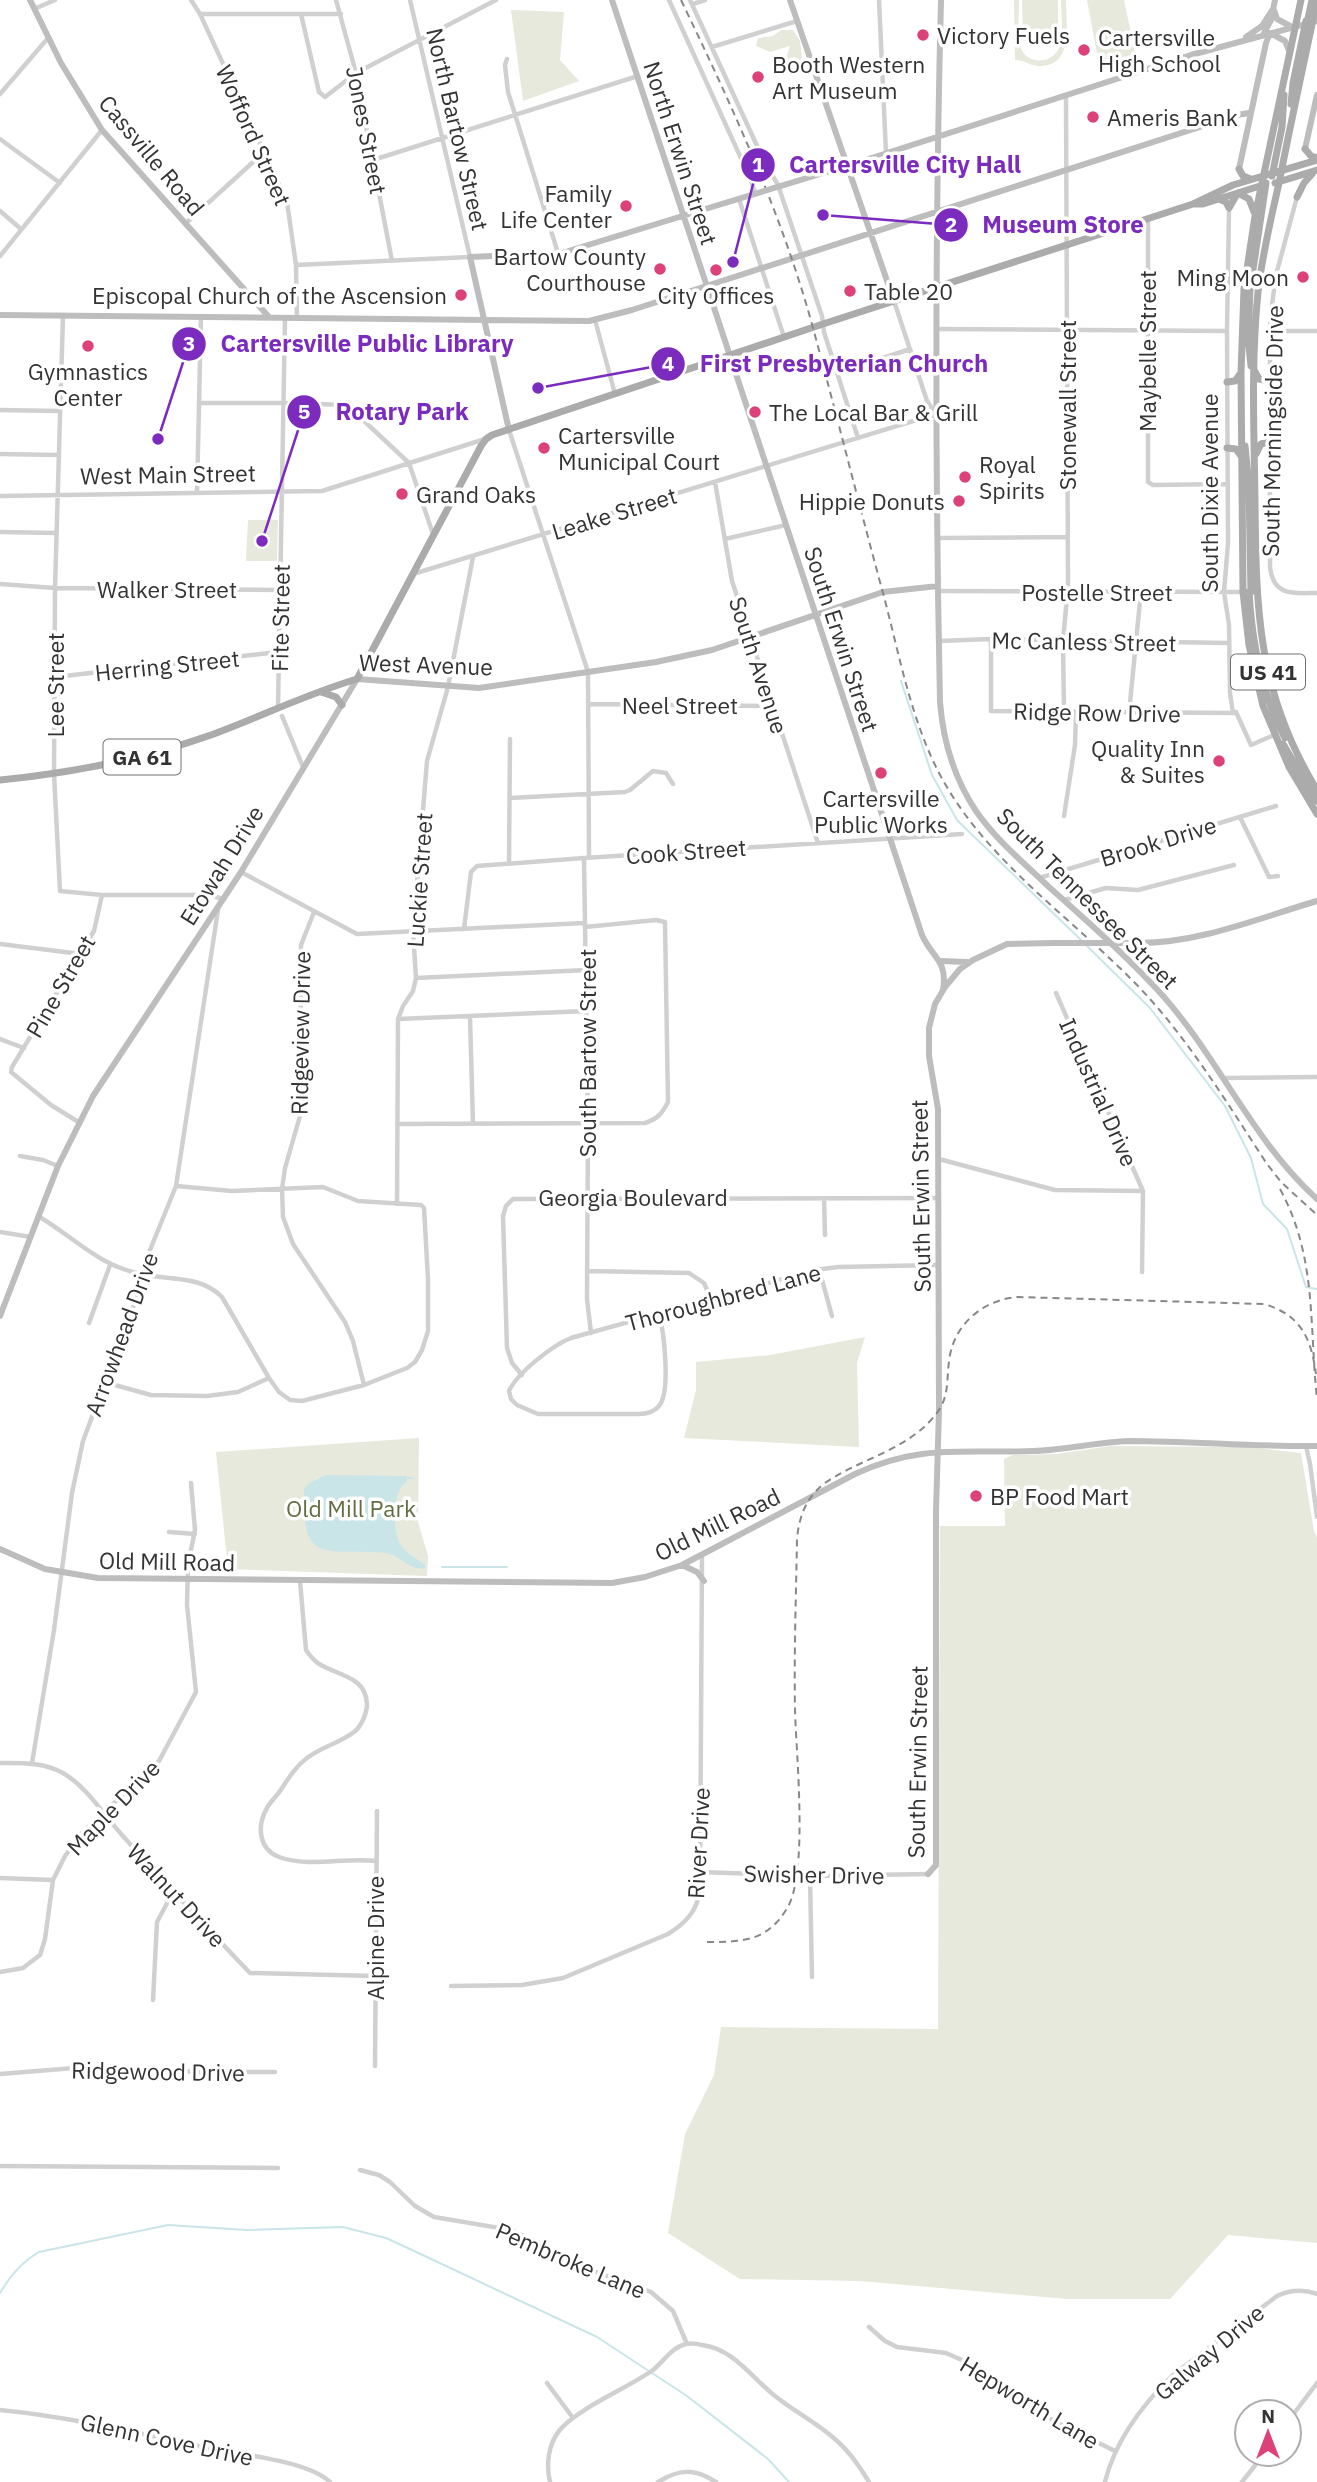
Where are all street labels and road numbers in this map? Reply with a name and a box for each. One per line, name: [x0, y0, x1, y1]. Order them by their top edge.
street label: North Bartow Street: [420, 25, 496, 233]
street label: North Erwin Street: [637, 57, 725, 249]
street label: Wofford Street: [210, 60, 298, 210]
street label: Jones Street: [340, 63, 394, 197]
street label: Cassville Road: [93, 88, 211, 222]
street label: Maybelle Street: [1132, 270, 1162, 432]
street label: South Morningside Drive: [1255, 305, 1289, 557]
street label: Stonewall Street: [1052, 320, 1082, 490]
street label: South Dixie Avenue: [1194, 393, 1224, 593]
street label: West Main Street: [80, 457, 256, 491]
street label: Leake Street: [548, 480, 680, 546]
street label: South Erwin Street: [798, 543, 886, 735]
street label: Fite Street: [264, 564, 296, 672]
street label: Walker Street: [97, 574, 237, 604]
street label: Postelle Street: [1021, 577, 1173, 607]
street label: South Avenue: [723, 593, 795, 737]
street label: Mc Canless Street: [991, 624, 1177, 658]
street label: Lee Street: [40, 632, 70, 738]
street label: Herring Street: [93, 642, 241, 688]
street label: West Avenue: [358, 647, 494, 681]
road number: US 41: [1231, 654, 1305, 690]
street label: Neel Street: [622, 690, 738, 720]
street label: Ridge Row Drive: [1013, 696, 1181, 728]
road number: GA 61: [104, 740, 180, 774]
street label: Etowah Drive: [172, 799, 270, 931]
street label: South Tennessee Street: [991, 801, 1185, 995]
street label: Brook Drive: [1096, 809, 1220, 873]
street label: Luckie Street: [399, 812, 439, 948]
street label: Cook Street: [625, 832, 747, 870]
street label: Pine Street: [19, 929, 101, 1043]
street label: South Bartow Street: [572, 949, 602, 1157]
street label: Ridgeview Drive: [284, 951, 316, 1115]
street label: Industrial Drive: [1053, 1013, 1145, 1171]
street label: South Erwin Street: [903, 1099, 937, 1293]
street label: Georgia Boulevard: [538, 1182, 728, 1212]
street label: Arrowhead Drive: [77, 1248, 165, 1420]
street label: Thoroughbred Lane: [622, 1256, 824, 1338]
street label: Old Mill Road: [649, 1481, 785, 1567]
street label: Old Mill Road: [99, 1545, 235, 1577]
street label: South Erwin Street: [900, 1665, 934, 1859]
street label: Maple Drive: [60, 1753, 166, 1861]
street label: River Drive: [680, 1787, 716, 1899]
street label: Walnut Drive: [121, 1837, 233, 1953]
street label: Swisher Drive: [743, 1858, 885, 1890]
street label: Alpine Drive: [360, 1876, 390, 2000]
street label: Ridgewood Drive: [71, 2054, 245, 2088]
street label: Pembroke Lane: [491, 2215, 651, 2305]
street label: Galway Drive: [1148, 2297, 1270, 2407]
street label: Hepworth Lane: [955, 2349, 1105, 2455]
street label: Glenn Cove Drive: [78, 2406, 256, 2472]

